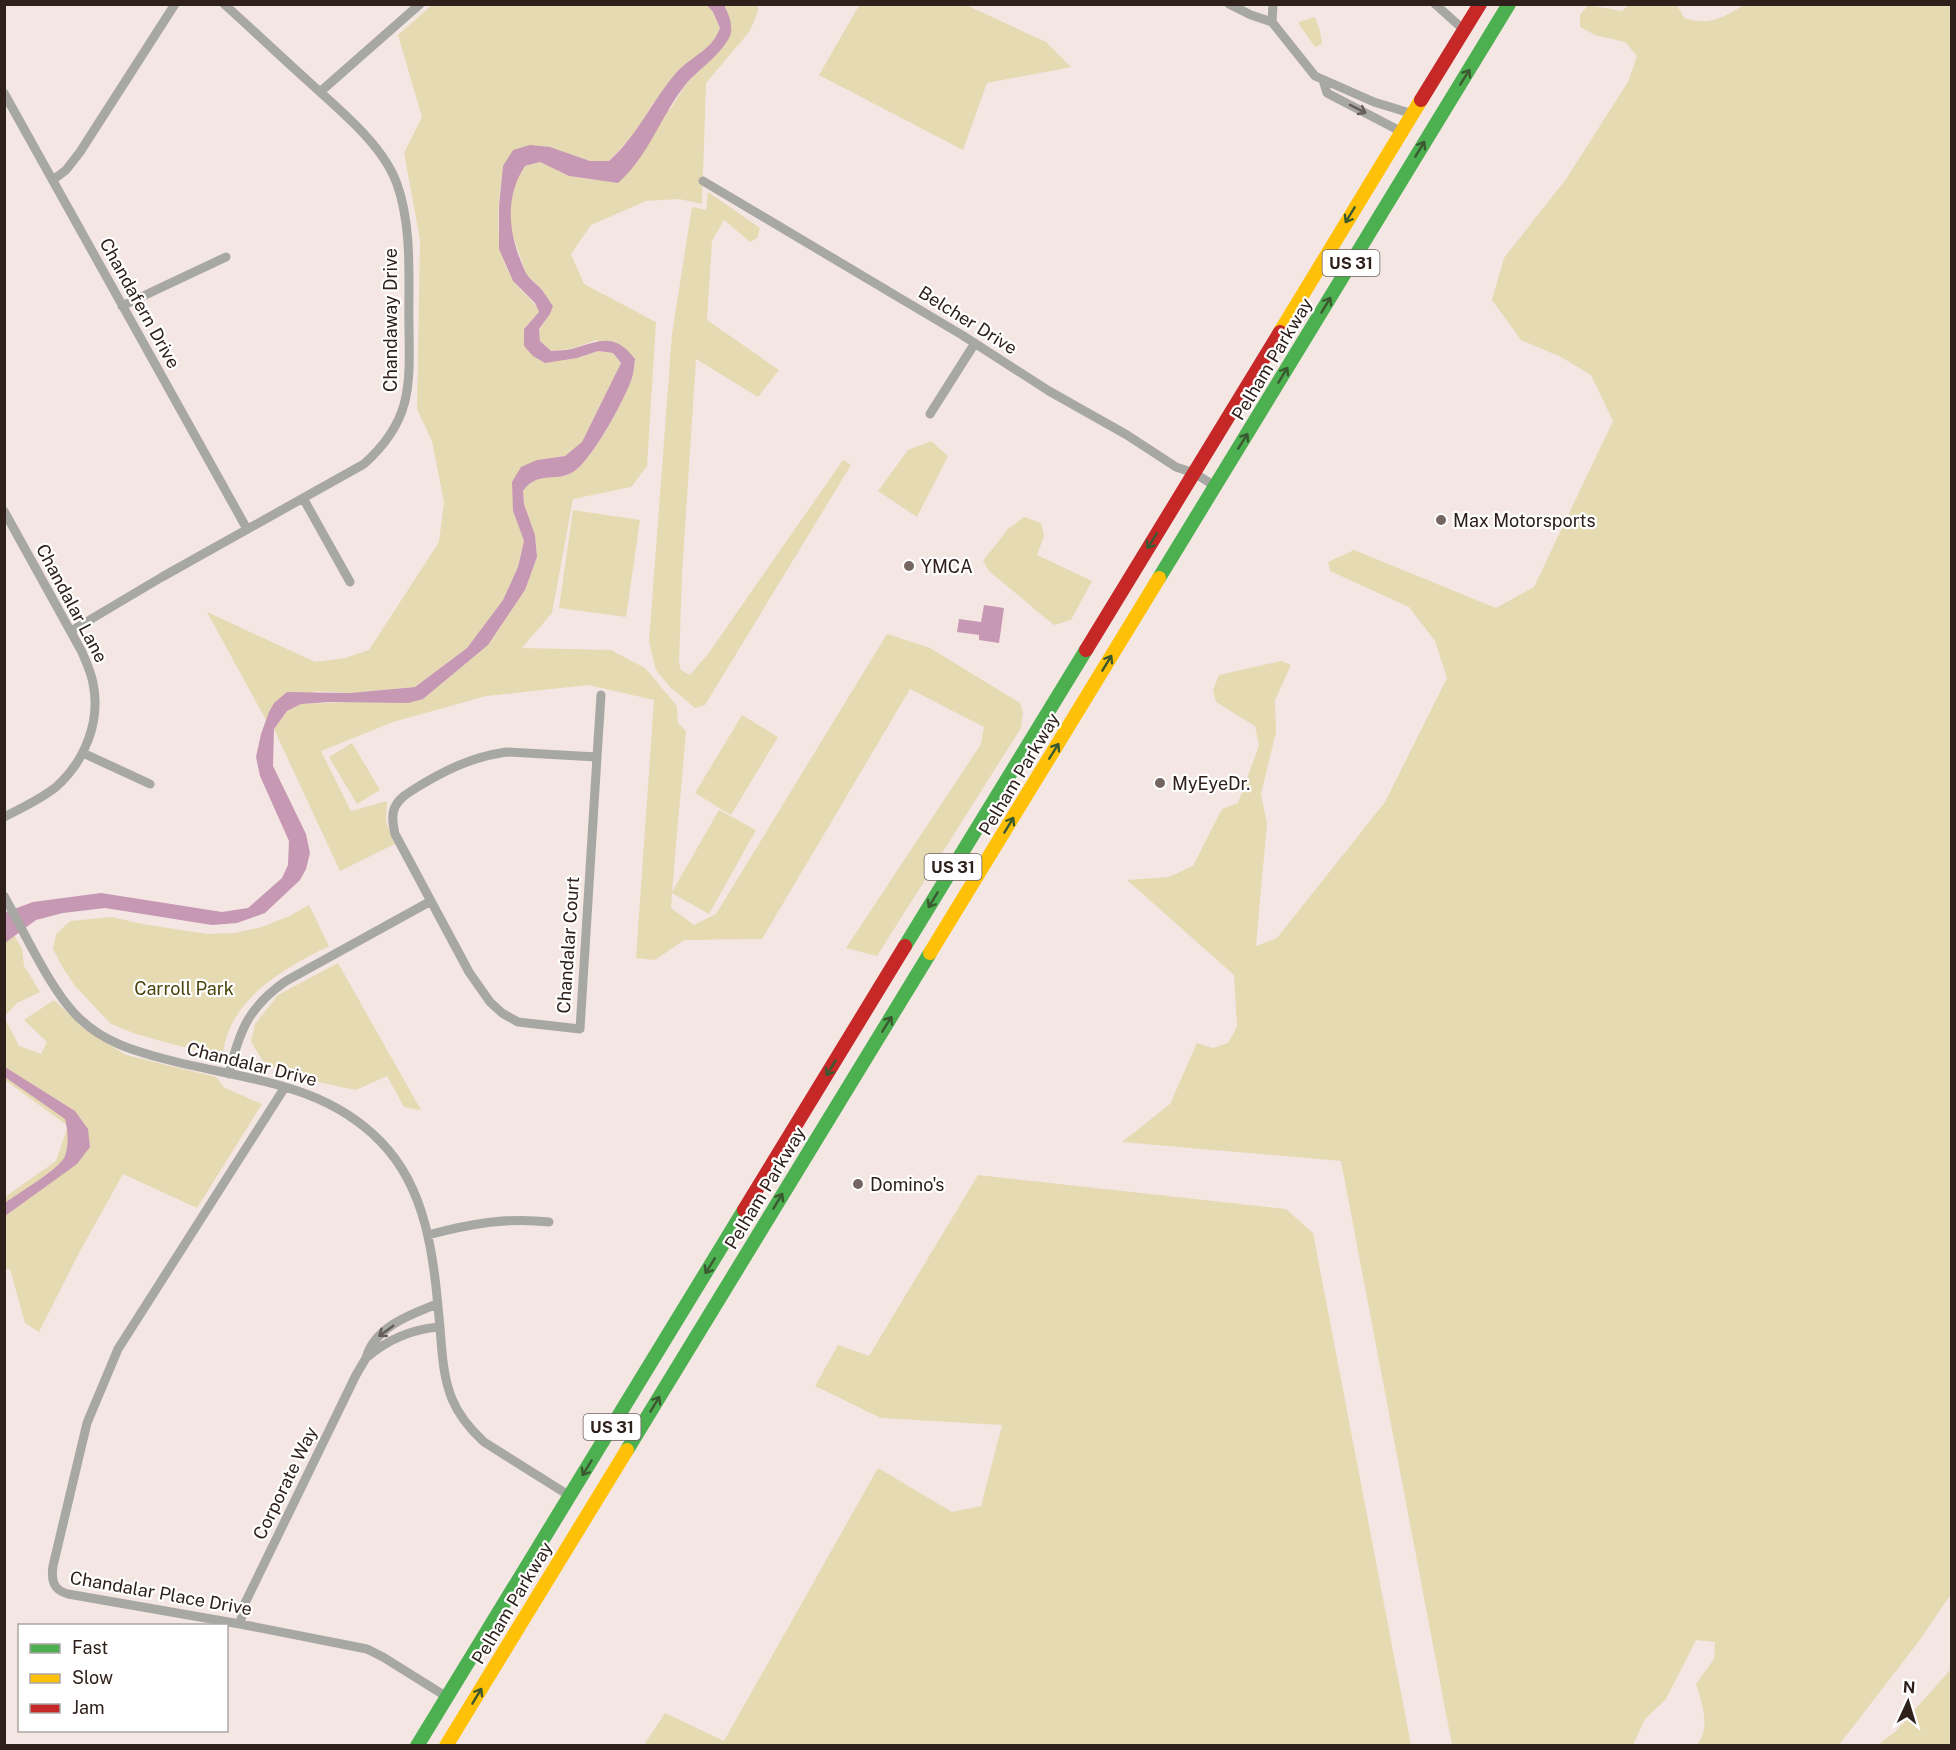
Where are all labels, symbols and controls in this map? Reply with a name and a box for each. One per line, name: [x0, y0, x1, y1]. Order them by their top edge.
one-way arrow: [1459, 69, 1471, 86]
one-way arrow: [1349, 104, 1367, 116]
one-way arrow: [1414, 141, 1426, 158]
one-way arrow: [1344, 206, 1356, 223]
street label: Chandafern Drive: [96, 234, 184, 372]
street label: Chandaway Drive: [380, 248, 401, 392]
road number: US 31: [1322, 250, 1380, 276]
street label: Belcher Drive: [915, 281, 1021, 359]
street label: Pelham Parkway: [1227, 294, 1317, 424]
one-way arrow: [1320, 297, 1332, 314]
one-way arrow: [1278, 367, 1290, 384]
one-way arrow: [1237, 433, 1249, 450]
place label: Max Motorsports: [1453, 510, 1596, 531]
marker: Max Motorsports: [1434, 513, 1448, 527]
one-way arrow: [1146, 532, 1158, 548]
street label: Chandalar Lane: [32, 540, 112, 666]
place label: YMCA: [921, 556, 973, 577]
marker: YMCA: [902, 559, 916, 573]
one-way arrow: [1102, 655, 1114, 672]
street label: Pelham Parkway: [974, 709, 1064, 839]
one-way arrow: [1048, 743, 1060, 760]
place label: MyEyeDr.: [1172, 773, 1250, 794]
marker: MyEyeDr.: [1153, 776, 1167, 790]
one-way arrow: [1003, 817, 1015, 834]
road number: US 31: [924, 854, 982, 880]
street label: Chandalar Court: [553, 876, 583, 1014]
one-way arrow: [926, 891, 938, 908]
park label: Carroll Park: [134, 978, 234, 999]
one-way arrow: [881, 1016, 893, 1033]
street label: Chandalar Drive: [185, 1038, 319, 1090]
one-way arrow: [825, 1059, 837, 1076]
street label: Pelham Parkway: [720, 1123, 810, 1253]
place label: Domino's: [870, 1174, 944, 1195]
marker: Domino's: [851, 1177, 865, 1191]
one-way arrow: [773, 1193, 785, 1210]
one-way arrow: [703, 1257, 715, 1274]
one-way arrow: [378, 1325, 394, 1337]
one-way arrow: [649, 1396, 661, 1413]
road number: US 31: [584, 1414, 640, 1440]
street label: Corporate Way: [249, 1423, 322, 1543]
one-way arrow: [580, 1459, 592, 1476]
street label: Pelham Parkway: [467, 1538, 557, 1668]
street label: Chandalar Place Drive: [68, 1567, 254, 1619]
legend: [18, 1624, 228, 1732]
text: Fast: [72, 1637, 108, 1658]
text: Slow: [72, 1667, 113, 1688]
north arrow: [1878, 1672, 1938, 1732]
text: N: [1902, 1678, 1916, 1697]
one-way arrow: [471, 1688, 483, 1705]
text: Jam: [72, 1697, 105, 1718]

